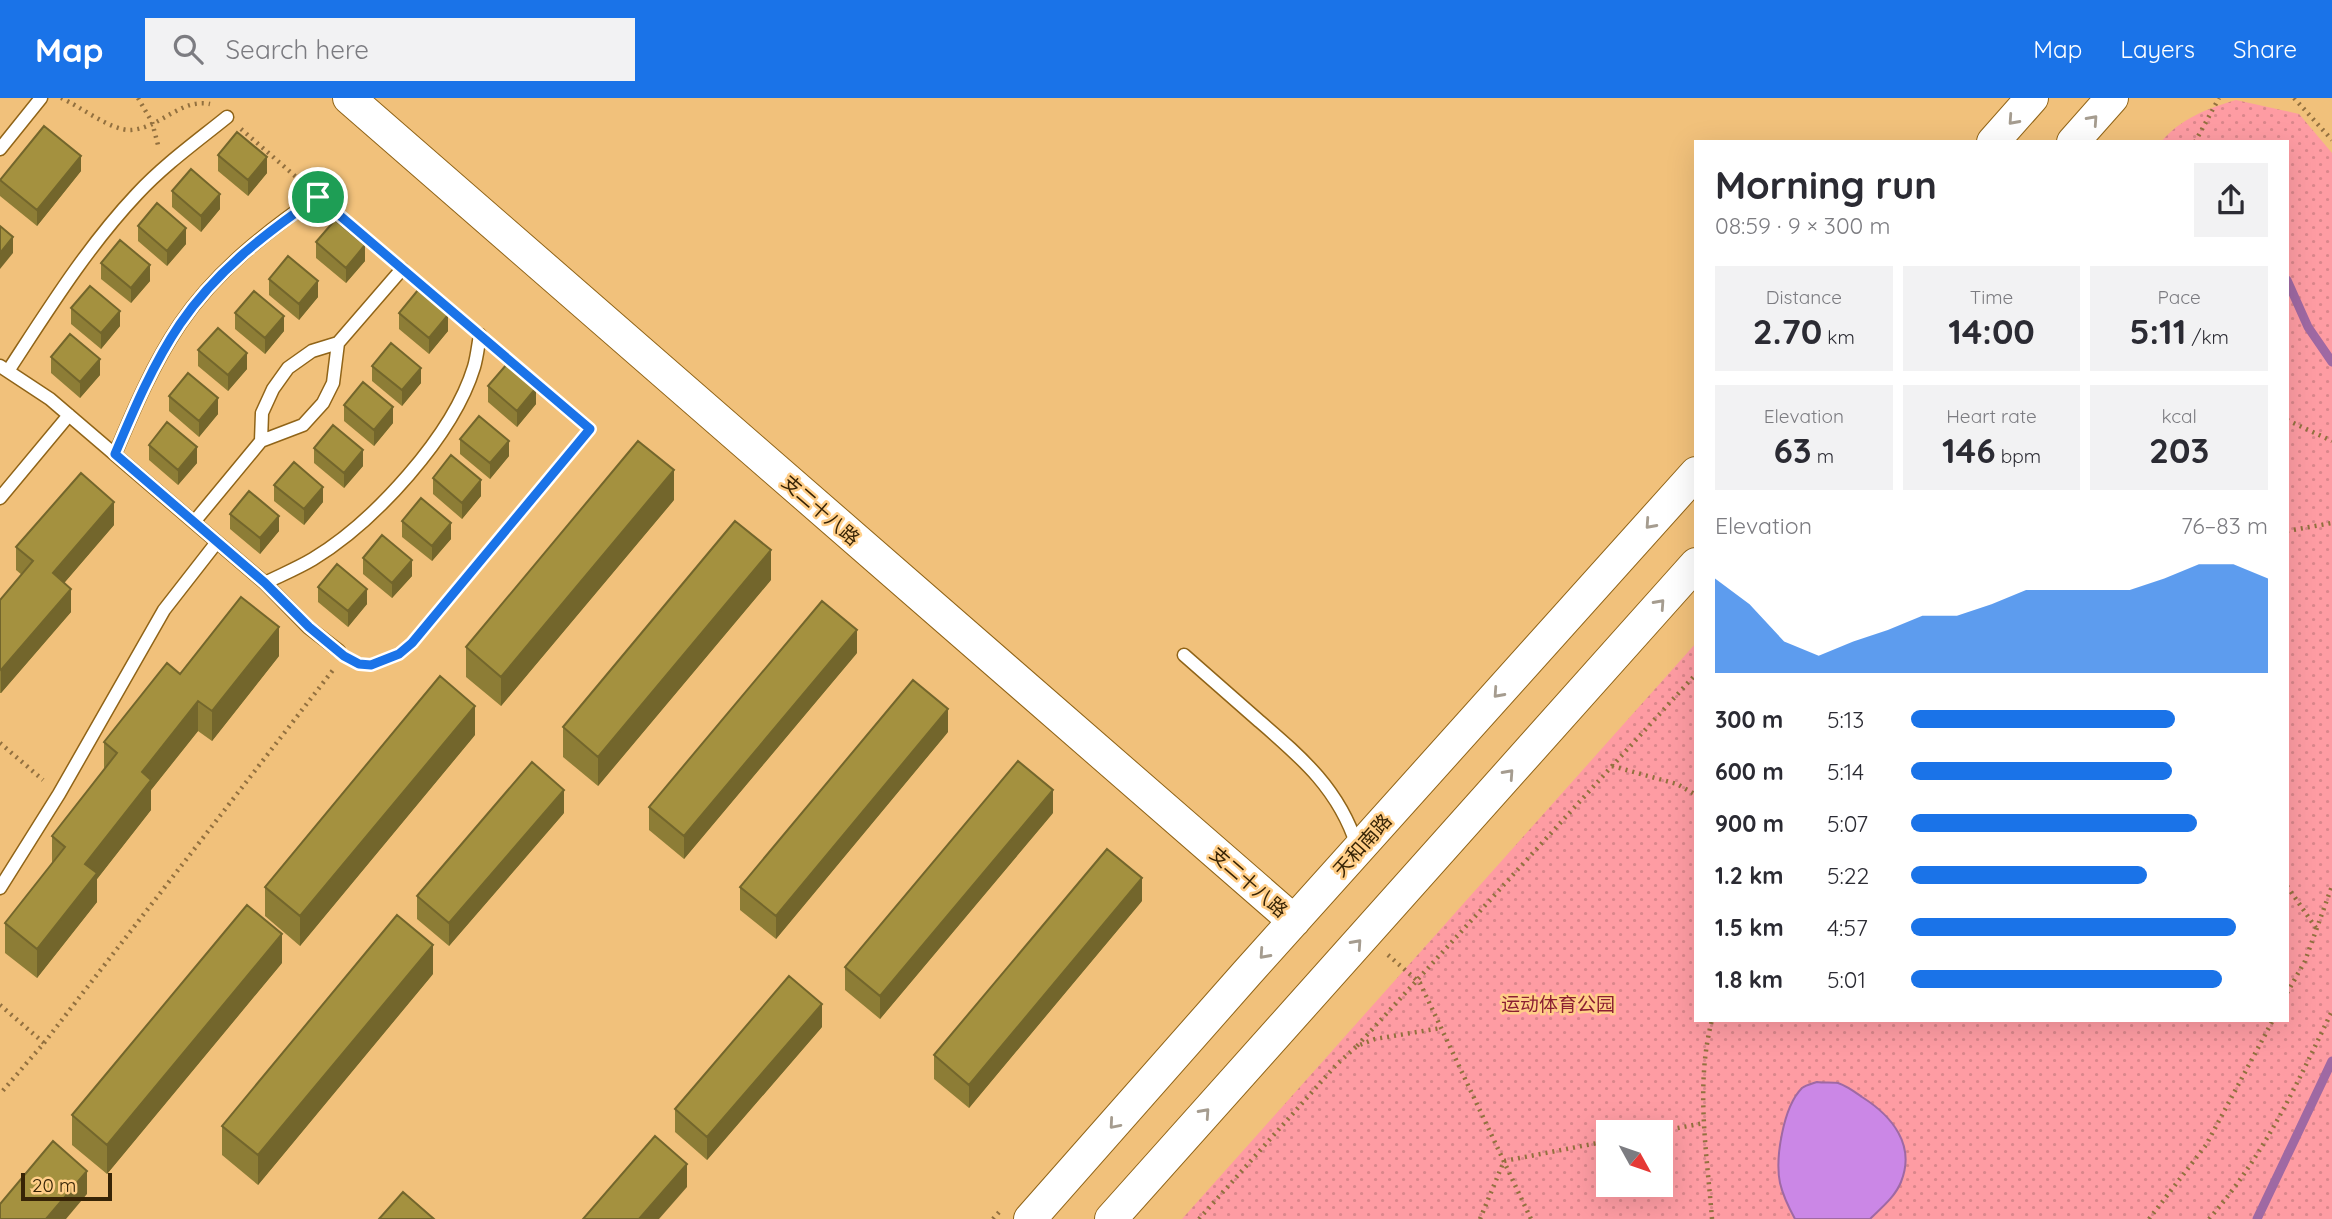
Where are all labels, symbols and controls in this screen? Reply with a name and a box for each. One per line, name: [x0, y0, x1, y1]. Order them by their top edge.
search box: [145, 18, 635, 81]
text: Map: [35, 29, 103, 70]
icon: search: [169, 30, 207, 68]
text: Search here: [225, 33, 369, 66]
text: Map: [2033, 34, 2082, 64]
text: Layers: [2120, 34, 2195, 64]
text: Share: [2233, 34, 2297, 64]
one-way arrow: [2008, 112, 2021, 125]
one-way arrow: [2084, 115, 2097, 128]
text: Morning run: [1715, 161, 1937, 209]
button: share: [2194, 163, 2268, 237]
pin: [288, 167, 348, 227]
icon: arrive: [299, 178, 337, 216]
text: 08:59 · 9 × 300 m: [1715, 211, 1891, 240]
text: Distance: [1766, 285, 1842, 309]
text: Time: [1970, 285, 2013, 309]
text: Pace: [2158, 285, 2201, 309]
text: 2.70: [1753, 309, 1822, 353]
text: 14:00: [1948, 309, 2035, 353]
text: 5:11: [2129, 309, 2186, 353]
text: km: [1822, 325, 1855, 349]
text: /km: [2186, 325, 2229, 349]
text: Elevation: [1764, 404, 1844, 428]
text: Heart rate: [1946, 404, 2037, 428]
text: kcal: [2161, 404, 2197, 428]
text: 63: [1773, 428, 1812, 472]
text: 146: [1942, 428, 1996, 472]
text: 203: [2149, 428, 2209, 472]
text: m: [1812, 444, 1834, 468]
text: bpm: [1996, 444, 2041, 468]
street label: 支二十八路: [777, 470, 865, 550]
text: Elevation: [1715, 511, 1812, 540]
text: 76–83 m: [2181, 511, 2268, 540]
one-way arrow: [1646, 516, 1658, 529]
one-way arrow: [1652, 599, 1664, 612]
one-way arrow: [1494, 685, 1506, 698]
text: 300 m: [1715, 705, 1783, 734]
text: 5:13: [1827, 705, 1864, 734]
text: 600 m: [1715, 757, 1784, 786]
text: 5:14: [1827, 757, 1864, 786]
one-way arrow: [1500, 769, 1513, 782]
street label: 天和南路: [1328, 809, 1396, 881]
text: 900 m: [1715, 809, 1784, 838]
text: 5:07: [1827, 809, 1868, 838]
street label: 支二十八路: [1205, 842, 1293, 922]
text: 1.2 km: [1715, 861, 1784, 890]
text: 5:22: [1827, 861, 1869, 890]
text: 1.5 km: [1715, 913, 1784, 942]
text: 4:57: [1827, 913, 1868, 942]
one-way arrow: [1349, 939, 1361, 952]
one-way arrow: [1260, 945, 1273, 958]
text: 1.8 km: [1715, 965, 1783, 994]
text: 5:01: [1827, 965, 1866, 994]
park label: 运动体育公园: [1501, 992, 1615, 1016]
one-way arrow: [1197, 1108, 1210, 1121]
one-way arrow: [1110, 1116, 1122, 1129]
north arrow: [1596, 1120, 1673, 1197]
map controls: [1596, 1120, 1673, 1197]
scale bar: [21, 1170, 112, 1202]
text: 20 m: [32, 1173, 76, 1197]

